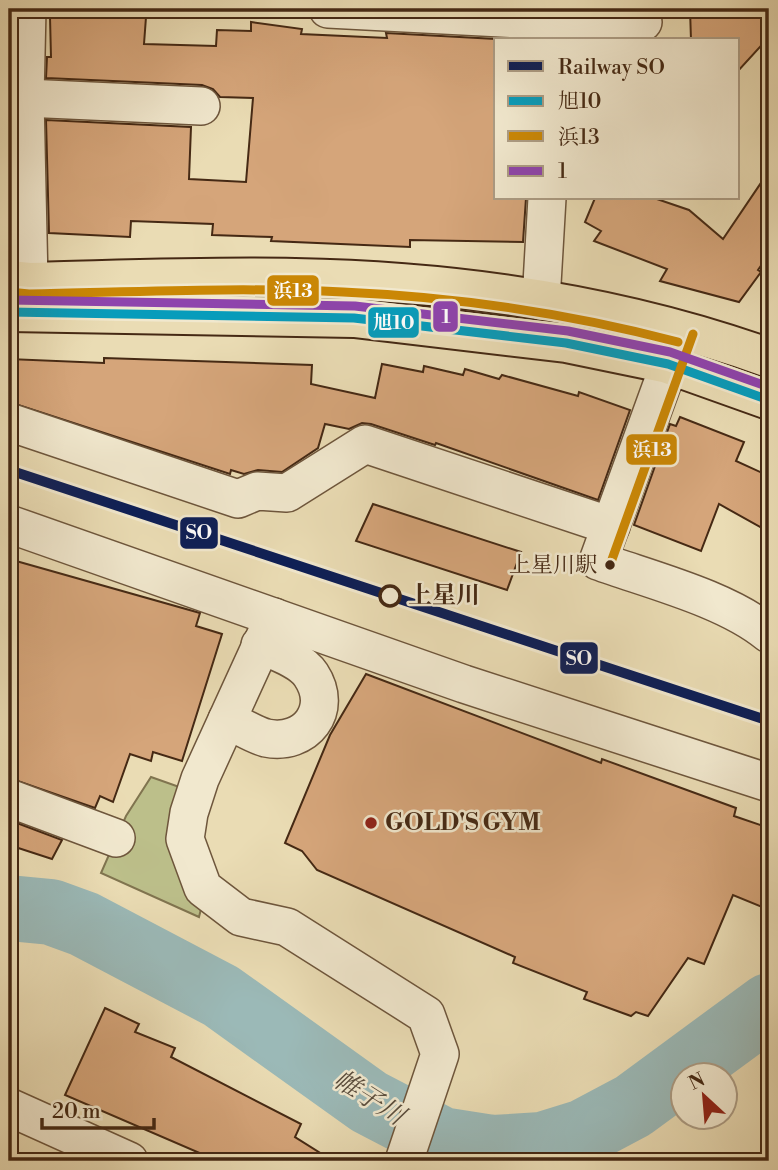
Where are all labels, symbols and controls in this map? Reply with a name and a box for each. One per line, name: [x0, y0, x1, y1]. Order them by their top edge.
legend: [494, 38, 740, 200]
text: Railway SO: [558, 55, 665, 81]
text: 旭10: [558, 89, 601, 115]
text: 浜13: [558, 125, 600, 151]
text: 1: [558, 159, 567, 185]
line badge: 浜13: [266, 274, 320, 307]
text: 浜13: [273, 279, 313, 303]
line badge: 1: [432, 300, 459, 333]
text: 1: [441, 305, 451, 329]
line badge: 旭10: [367, 306, 420, 339]
text: 旭10: [373, 311, 415, 335]
line badge: 浜13: [625, 433, 678, 466]
text: 浜13: [632, 438, 672, 462]
line badge: SO: [179, 516, 219, 550]
text: SO: [186, 521, 212, 545]
place label: 上星川駅: [509, 552, 597, 579]
marker: 上星川駅: [603, 558, 617, 572]
place label: 上星川: [408, 581, 480, 611]
marker: 上星川: [379, 585, 401, 607]
line badge: SO: [559, 641, 599, 675]
text: SO: [566, 647, 592, 671]
place label: GOLD'S GYM: [385, 808, 541, 838]
marker: GOLD'S GYM: [363, 815, 379, 831]
north arrow: [670, 1062, 740, 1132]
water label: 帷子川: [327, 1064, 413, 1134]
text: N: [685, 1068, 709, 1096]
scale bar: [42, 1086, 154, 1130]
text: 20 m: [52, 1099, 101, 1125]

